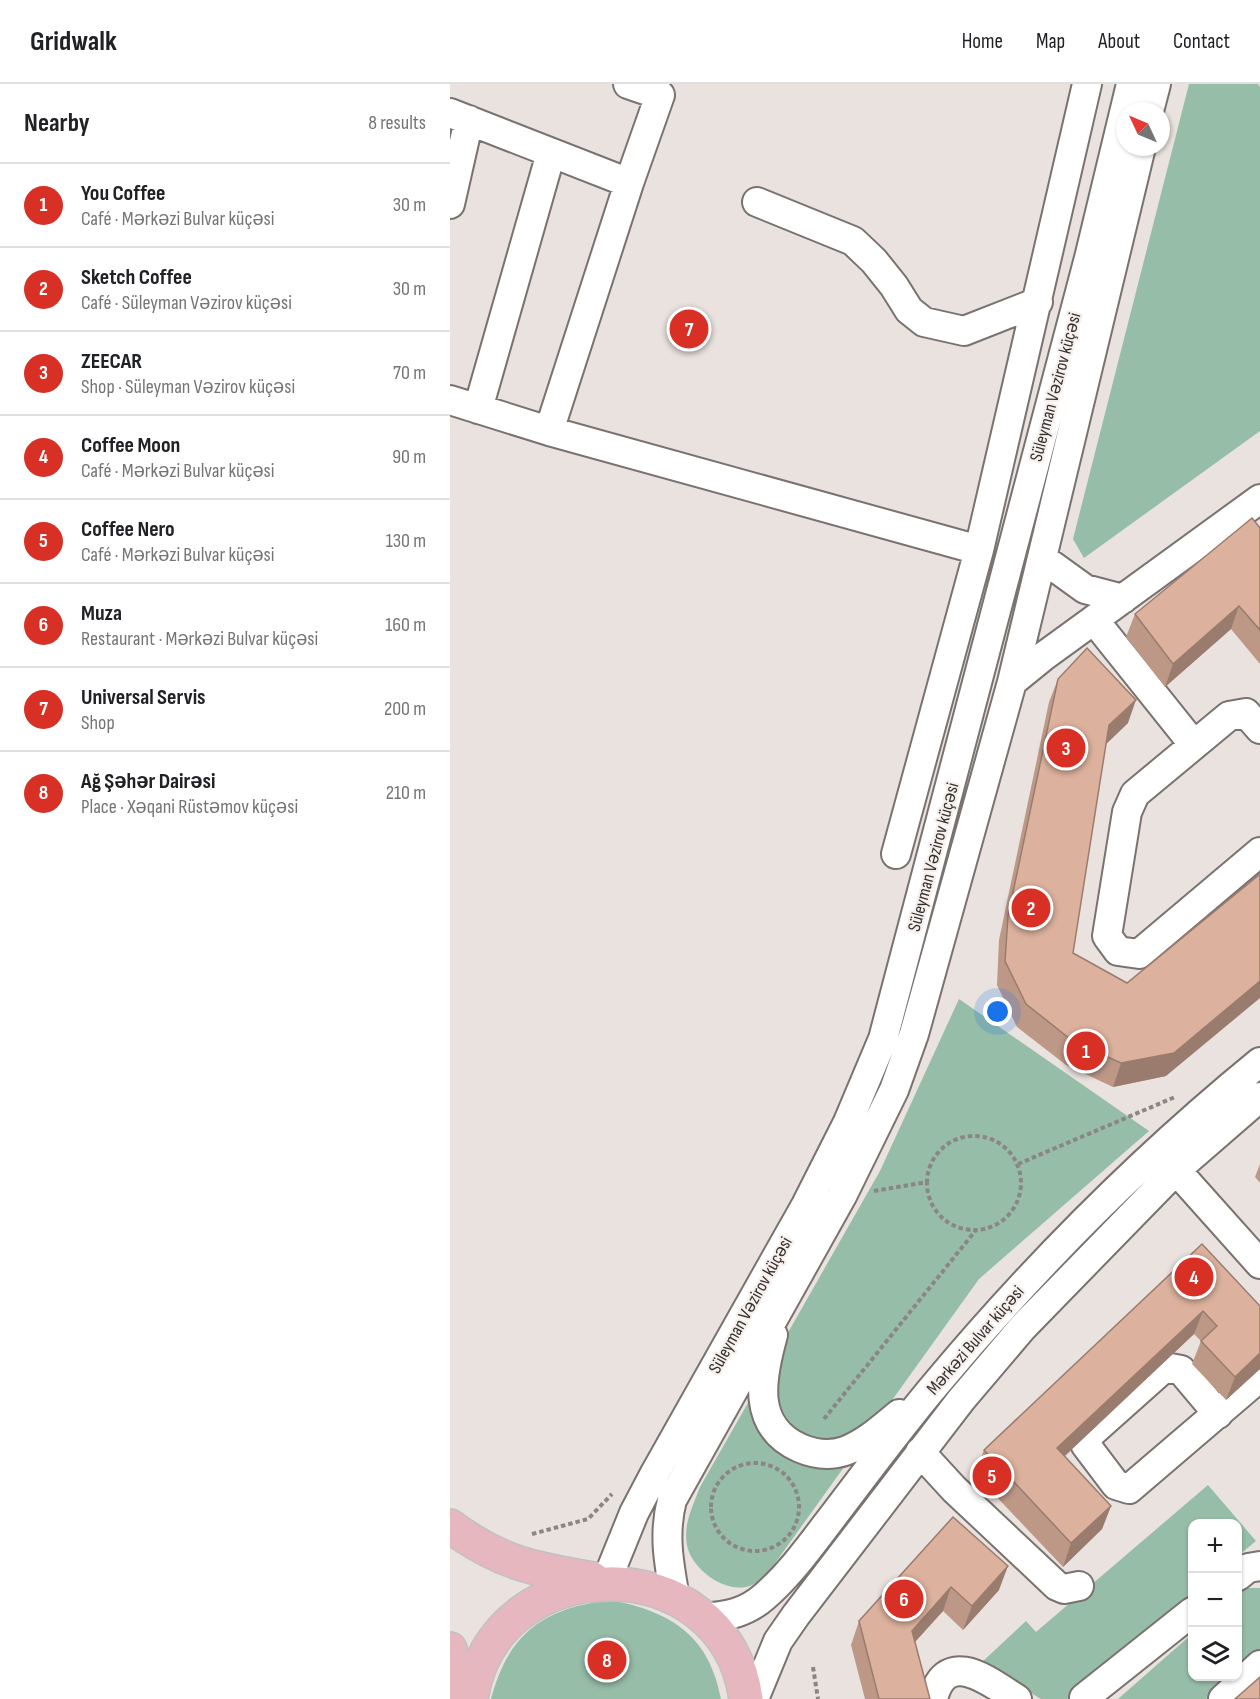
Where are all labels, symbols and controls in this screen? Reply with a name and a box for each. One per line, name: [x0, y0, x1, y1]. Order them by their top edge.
text: Gridwalk: [30, 25, 117, 58]
text: Home: [962, 29, 1003, 54]
text: Map: [1036, 29, 1065, 54]
text: About: [1098, 29, 1140, 54]
text: Contact: [1173, 29, 1230, 54]
north arrow: [1116, 102, 1170, 156]
text: Nearby: [24, 108, 90, 139]
text: 8 results: [368, 111, 426, 135]
text: You Coffee: [81, 180, 165, 207]
text: 1: [40, 193, 47, 217]
text: 30 m: [393, 193, 426, 217]
text: Café · Mərkəzi Bulvar küçəsi: [81, 207, 274, 231]
text: Sketch Coffee: [81, 264, 192, 291]
text: 2: [39, 277, 48, 301]
text: 30 m: [393, 277, 426, 301]
text: Café · Süleyman Vəzirov küçəsi: [81, 291, 292, 315]
pin: 7: [670, 306, 708, 352]
street label: Süleyman Vəzirov küçəsi: [1026, 310, 1085, 464]
text: ZEECAR: [81, 348, 142, 375]
text: 3: [39, 361, 48, 385]
text: 70 m: [393, 361, 426, 385]
text: Shop · Süleyman Vəzirov küçəsi: [81, 375, 295, 399]
text: Coffee Moon: [81, 432, 180, 459]
text: 4: [39, 445, 48, 469]
text: 90 m: [392, 445, 426, 469]
text: Café · Mərkəzi Bulvar küçəsi: [81, 459, 274, 483]
text: Coffee Nero: [81, 516, 175, 543]
text: 5: [39, 529, 48, 553]
text: 130 m: [386, 529, 426, 553]
text: Café · Mərkəzi Bulvar küçəsi: [81, 543, 274, 567]
text: Muza: [81, 600, 122, 627]
text: 6: [39, 613, 48, 637]
text: 160 m: [385, 613, 426, 637]
text: Restaurant · Mərkəzi Bulvar küçəsi: [81, 627, 318, 651]
text: Universal Servis: [81, 684, 206, 711]
text: 7: [39, 697, 48, 721]
text: 200 m: [384, 697, 426, 721]
text: Shop: [81, 711, 115, 735]
pin: 3: [1046, 726, 1086, 770]
text: Ağ Şəhər Dairəsi: [81, 768, 216, 795]
street label: Süleyman Vəzirov küçəsi: [904, 780, 963, 934]
text: 8: [39, 781, 48, 805]
text: 210 m: [386, 781, 426, 805]
text: Place · Xəqani Rüstəmov küçəsi: [81, 795, 298, 819]
pin: 2: [1012, 886, 1050, 930]
your location: [983, 997, 1012, 1026]
pin: 1: [1066, 1028, 1106, 1074]
street label: Süleyman Vəzirov küçəsi: [704, 1233, 797, 1377]
pin: 4: [1174, 1254, 1214, 1300]
street label: Mərkəzi Bulvar küçəsi: [922, 1282, 1028, 1399]
pin: 5: [972, 1454, 1012, 1498]
map controls: [1188, 1519, 1242, 1681]
button: +: [1188, 1519, 1242, 1573]
button: −: [1188, 1573, 1242, 1627]
pin: 6: [884, 1576, 924, 1622]
button: layers: [1188, 1627, 1242, 1681]
pin: 8: [588, 1638, 626, 1682]

